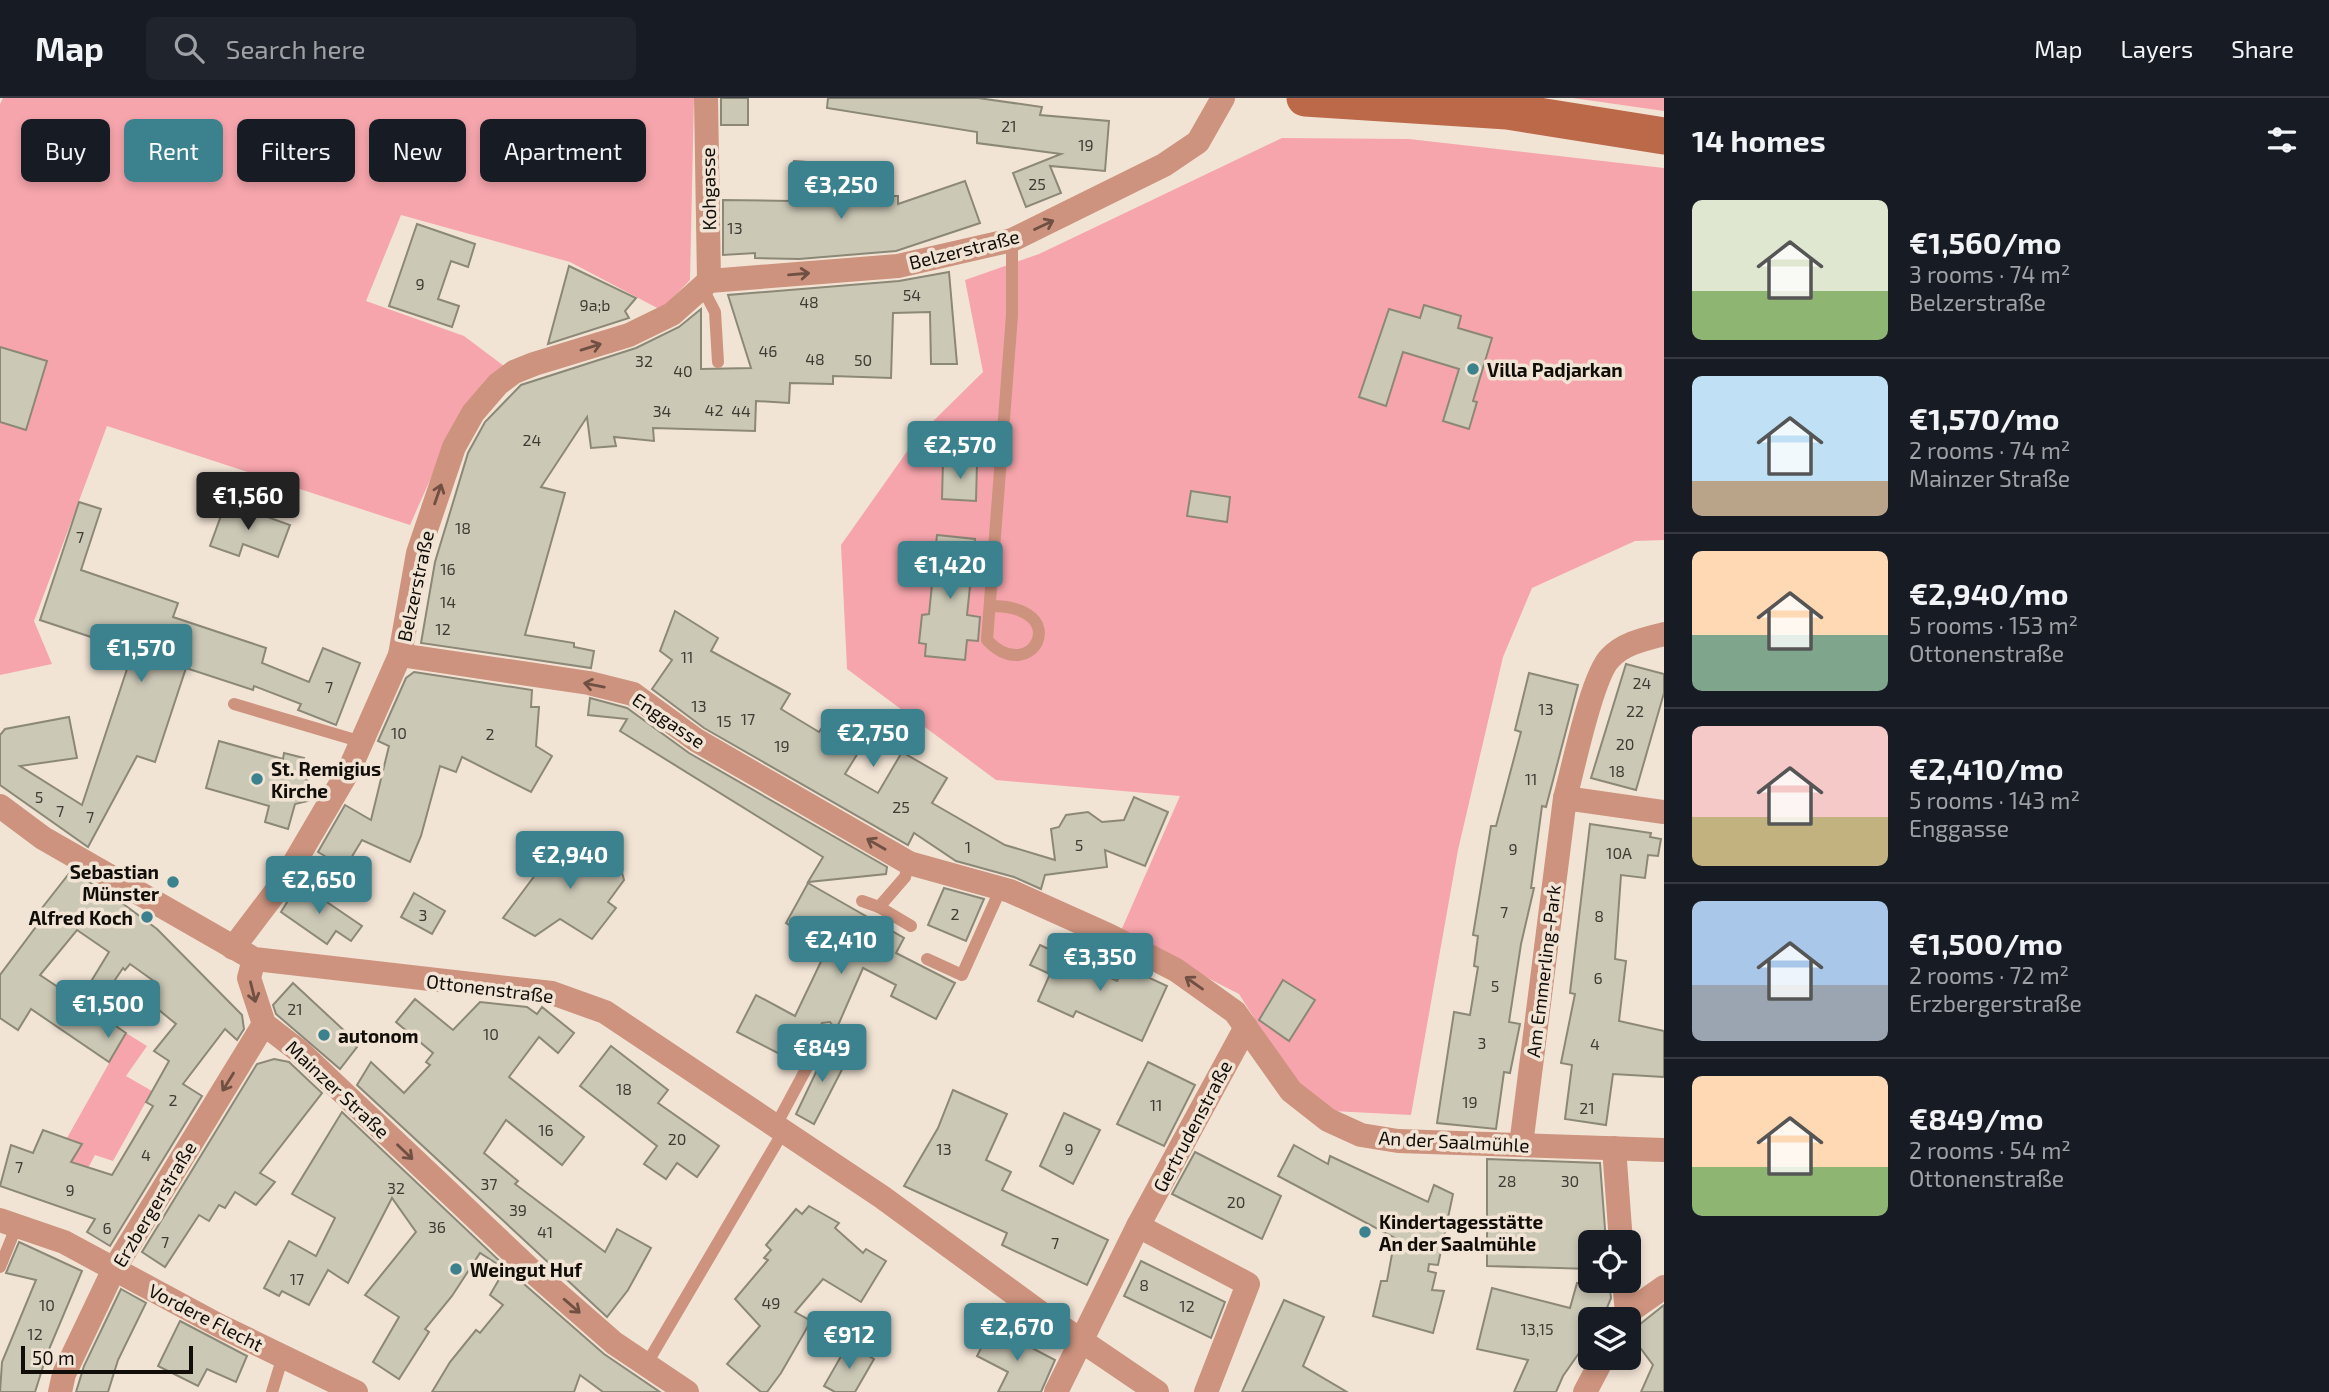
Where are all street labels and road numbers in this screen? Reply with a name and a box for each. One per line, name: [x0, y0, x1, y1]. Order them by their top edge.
street label: Kohgasse: [696, 147, 720, 231]
street label: Belzerstraße: [906, 224, 1022, 274]
street label: Belzerstraße: [392, 528, 438, 644]
street label: Enggasse: [628, 687, 710, 753]
street label: Am Emmerling-Park: [1521, 883, 1565, 1059]
street label: Ottonenstraße: [425, 969, 555, 1007]
street label: Mainzer Straße: [282, 1035, 394, 1143]
street label: Gertrudenstraße: [1148, 1056, 1236, 1196]
street label: An der Saalmühle: [1378, 1126, 1530, 1156]
street label: Erzbergerstraße: [107, 1137, 201, 1271]
street label: Vordere Flecht: [145, 1278, 267, 1356]

